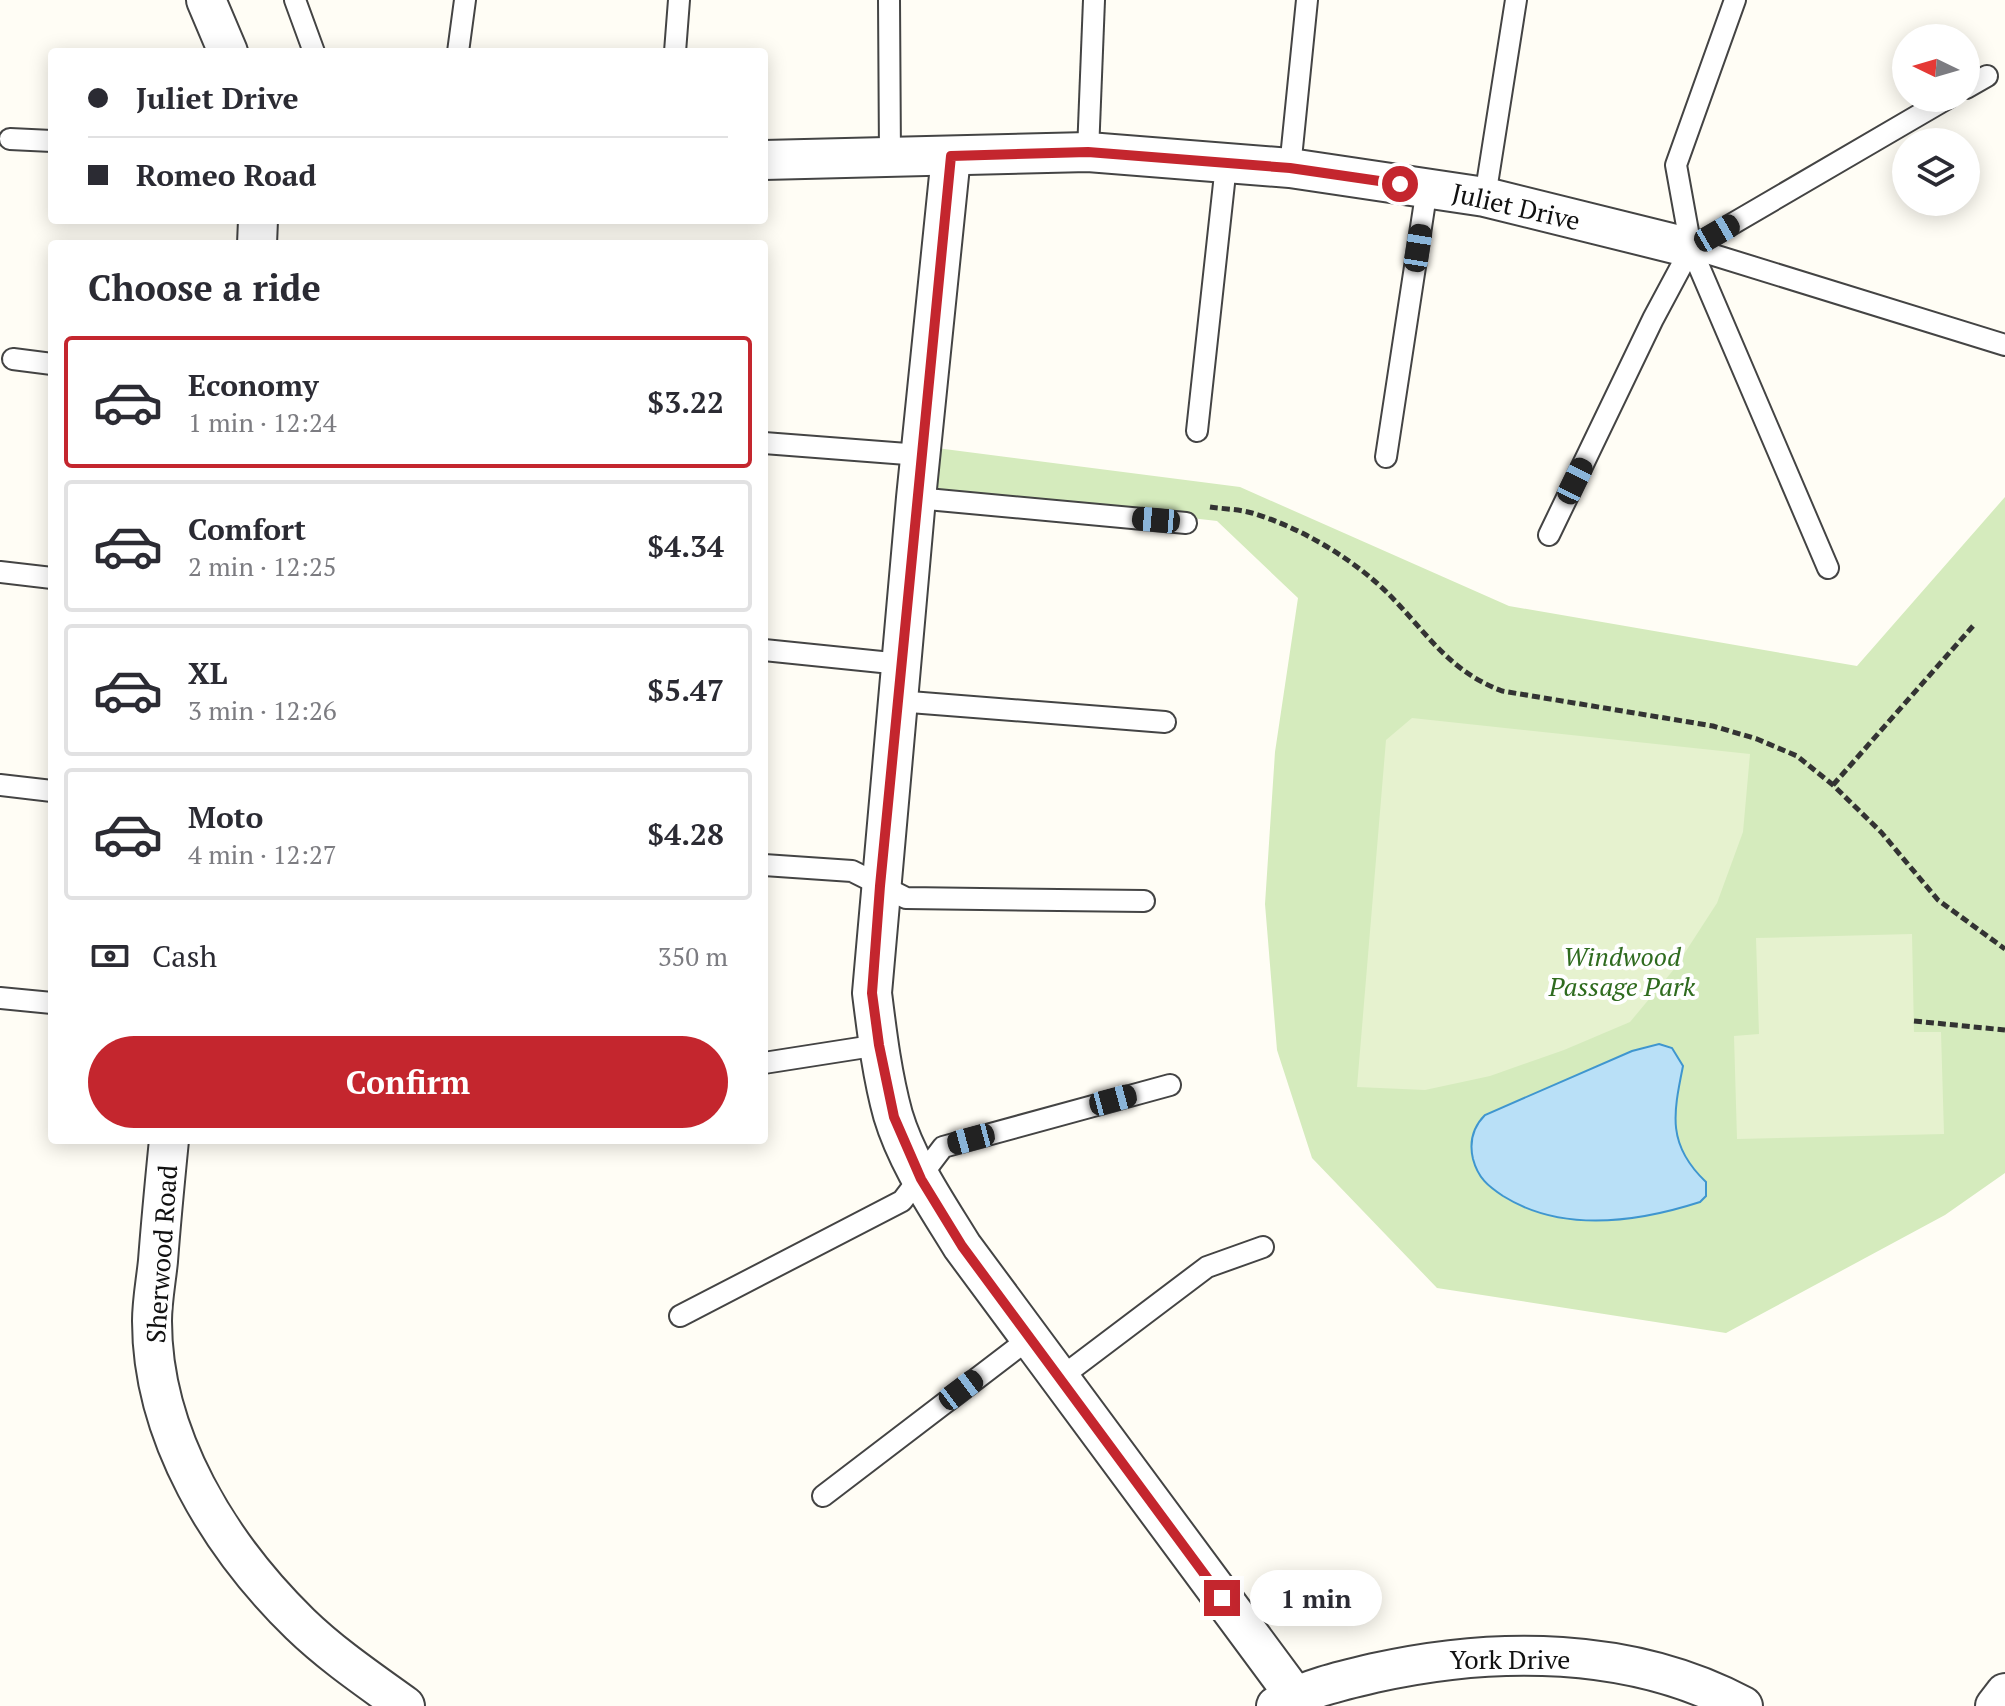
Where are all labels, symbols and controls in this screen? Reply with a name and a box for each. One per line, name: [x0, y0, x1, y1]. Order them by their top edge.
north arrow: [1892, 24, 1980, 112]
map controls: [1892, 24, 1980, 216]
text: Juliet Drive: [136, 78, 299, 118]
button: layers: [1892, 128, 1980, 216]
text: Romeo Road: [136, 155, 316, 195]
route start: [1382, 166, 1418, 202]
street label: Juliet Drive: [1449, 175, 1584, 237]
car: [1690, 211, 1744, 255]
car: [1402, 222, 1434, 274]
text: Choose a ride: [88, 264, 321, 311]
text: Economy: [188, 365, 319, 405]
icon: car: [92, 366, 164, 438]
text: $3.22: [647, 382, 724, 422]
text: 1 min · 12:24: [188, 405, 337, 439]
car: [1554, 454, 1596, 508]
car: [1131, 506, 1181, 534]
text: Comfort: [188, 509, 306, 549]
icon: car: [92, 510, 164, 582]
text: $4.34: [647, 526, 724, 566]
text: 2 min · 12:25: [188, 549, 337, 583]
text: XL: [188, 653, 227, 693]
icon: car: [92, 654, 164, 726]
text: $5.47: [647, 670, 724, 710]
text: 3 min · 12:26: [188, 693, 337, 727]
text: Moto: [188, 797, 263, 837]
icon: car: [92, 798, 164, 870]
text: $4.28: [647, 814, 724, 854]
text: 4 min · 12:27: [188, 837, 337, 871]
icon: cash: [88, 934, 132, 978]
text: Cash: [152, 936, 217, 976]
text: 350 m: [658, 939, 728, 973]
park label: Windwood Passage Park: [1548, 939, 1696, 1003]
button: Confirm: [88, 1036, 728, 1128]
car: [1087, 1082, 1139, 1118]
car: [945, 1121, 997, 1157]
street label: Sherwood Road: [138, 1164, 184, 1344]
car: [935, 1366, 987, 1414]
callout: 1 min: [1250, 1570, 1382, 1626]
route end: [1204, 1580, 1240, 1616]
text: 1 min: [1280, 1581, 1352, 1615]
street label: York Drive: [1450, 1642, 1570, 1676]

